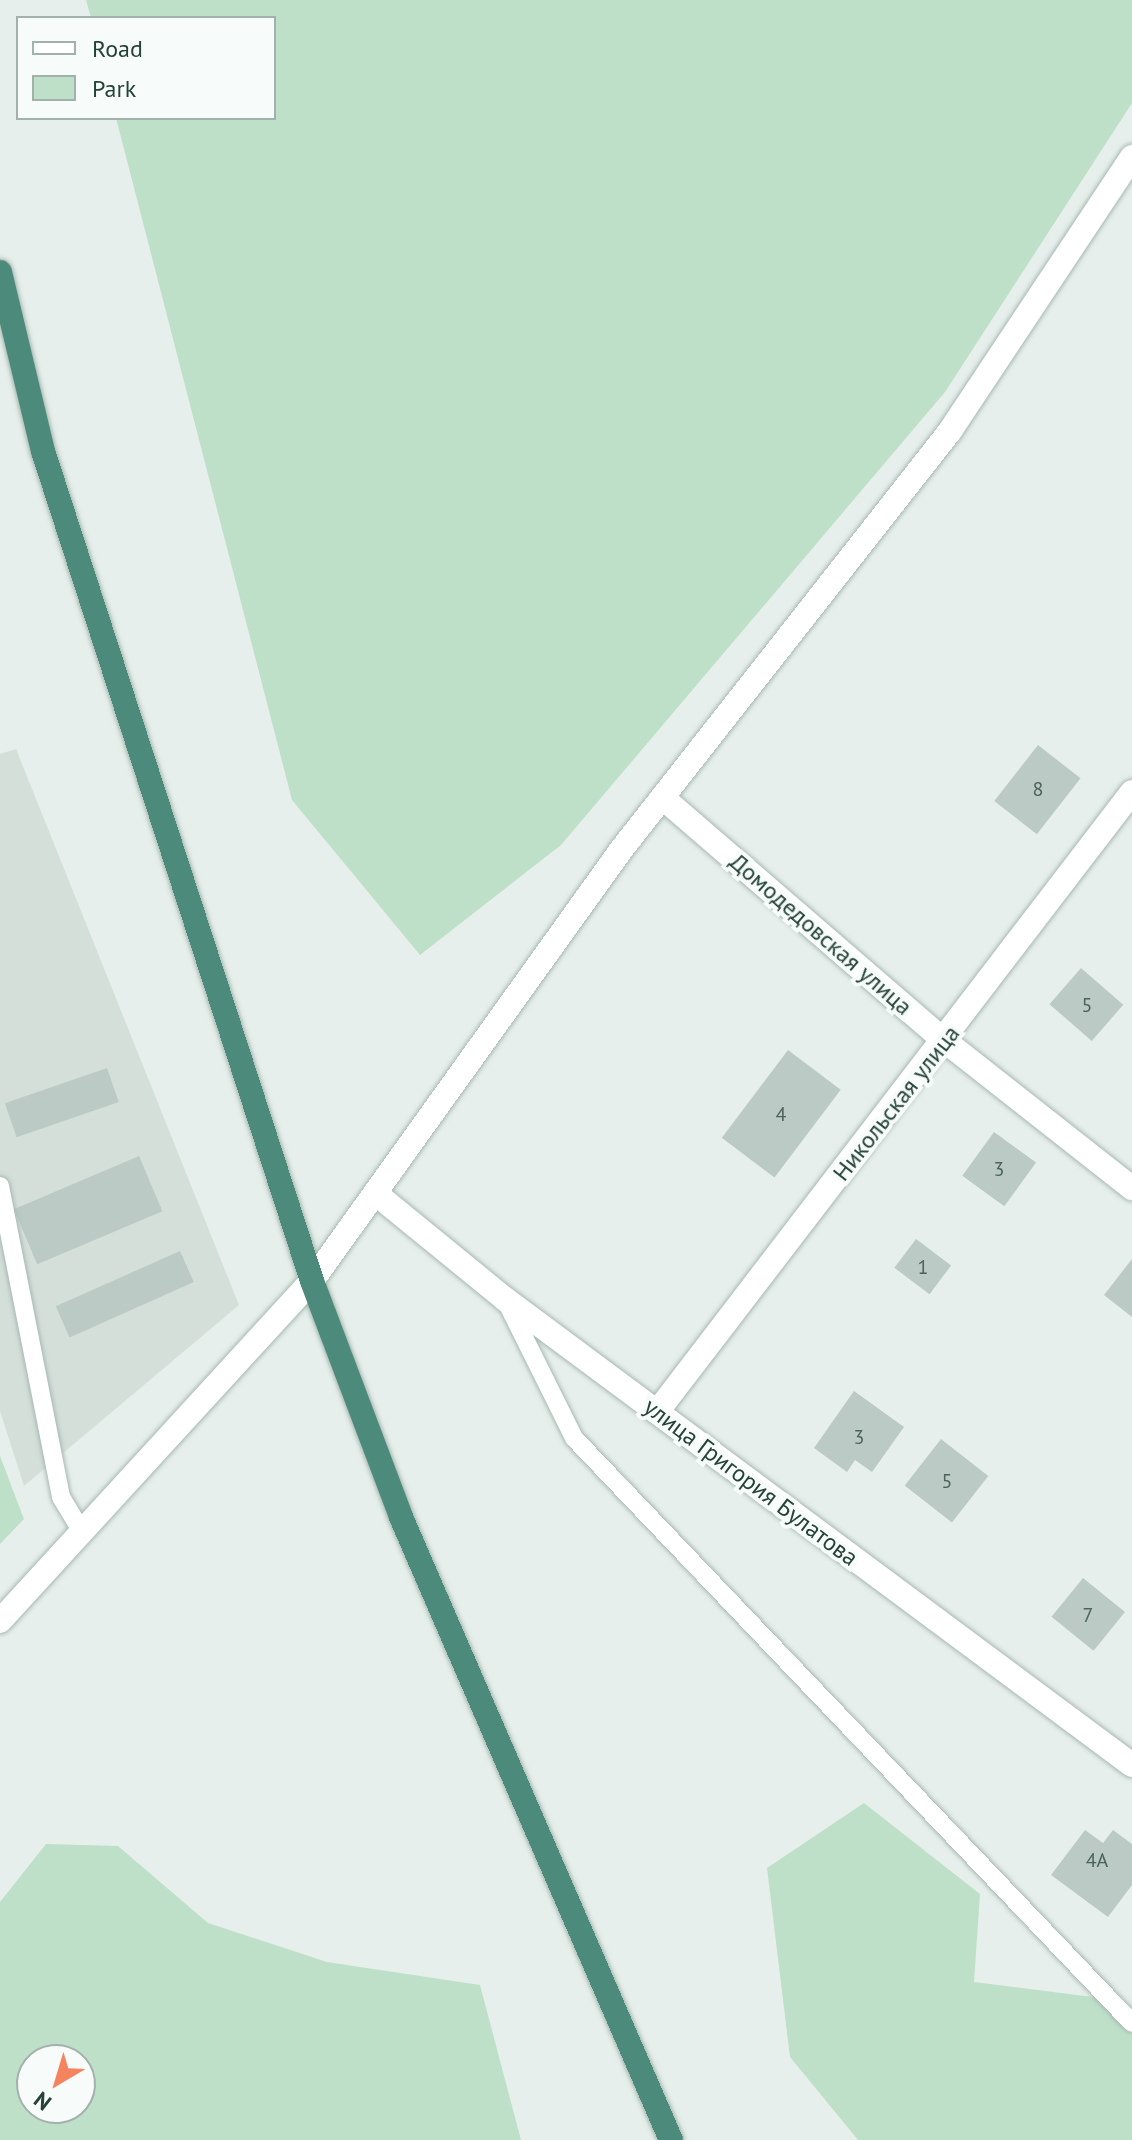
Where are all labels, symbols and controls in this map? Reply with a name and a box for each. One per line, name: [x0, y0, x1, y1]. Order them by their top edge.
legend: [16, 16, 276, 120]
text: Road: [92, 33, 143, 64]
text: Park: [92, 73, 136, 104]
house number: 8: [1033, 777, 1043, 801]
street label: Домодедовская улица: [724, 847, 918, 1021]
house number: 5: [1082, 993, 1092, 1017]
street label: Никольская улица: [826, 1020, 966, 1186]
house number: 4: [776, 1102, 786, 1126]
house number: 3: [994, 1157, 1004, 1181]
house number: 1: [918, 1255, 928, 1279]
street label: улица Григория Булатова: [638, 1392, 864, 1572]
house number: 3: [854, 1425, 864, 1449]
house number: 5: [942, 1469, 952, 1493]
house number: 7: [1083, 1603, 1093, 1627]
house number: 4А: [1086, 1848, 1108, 1872]
north arrow: [16, 2044, 96, 2124]
text: N: [28, 2086, 57, 2117]

